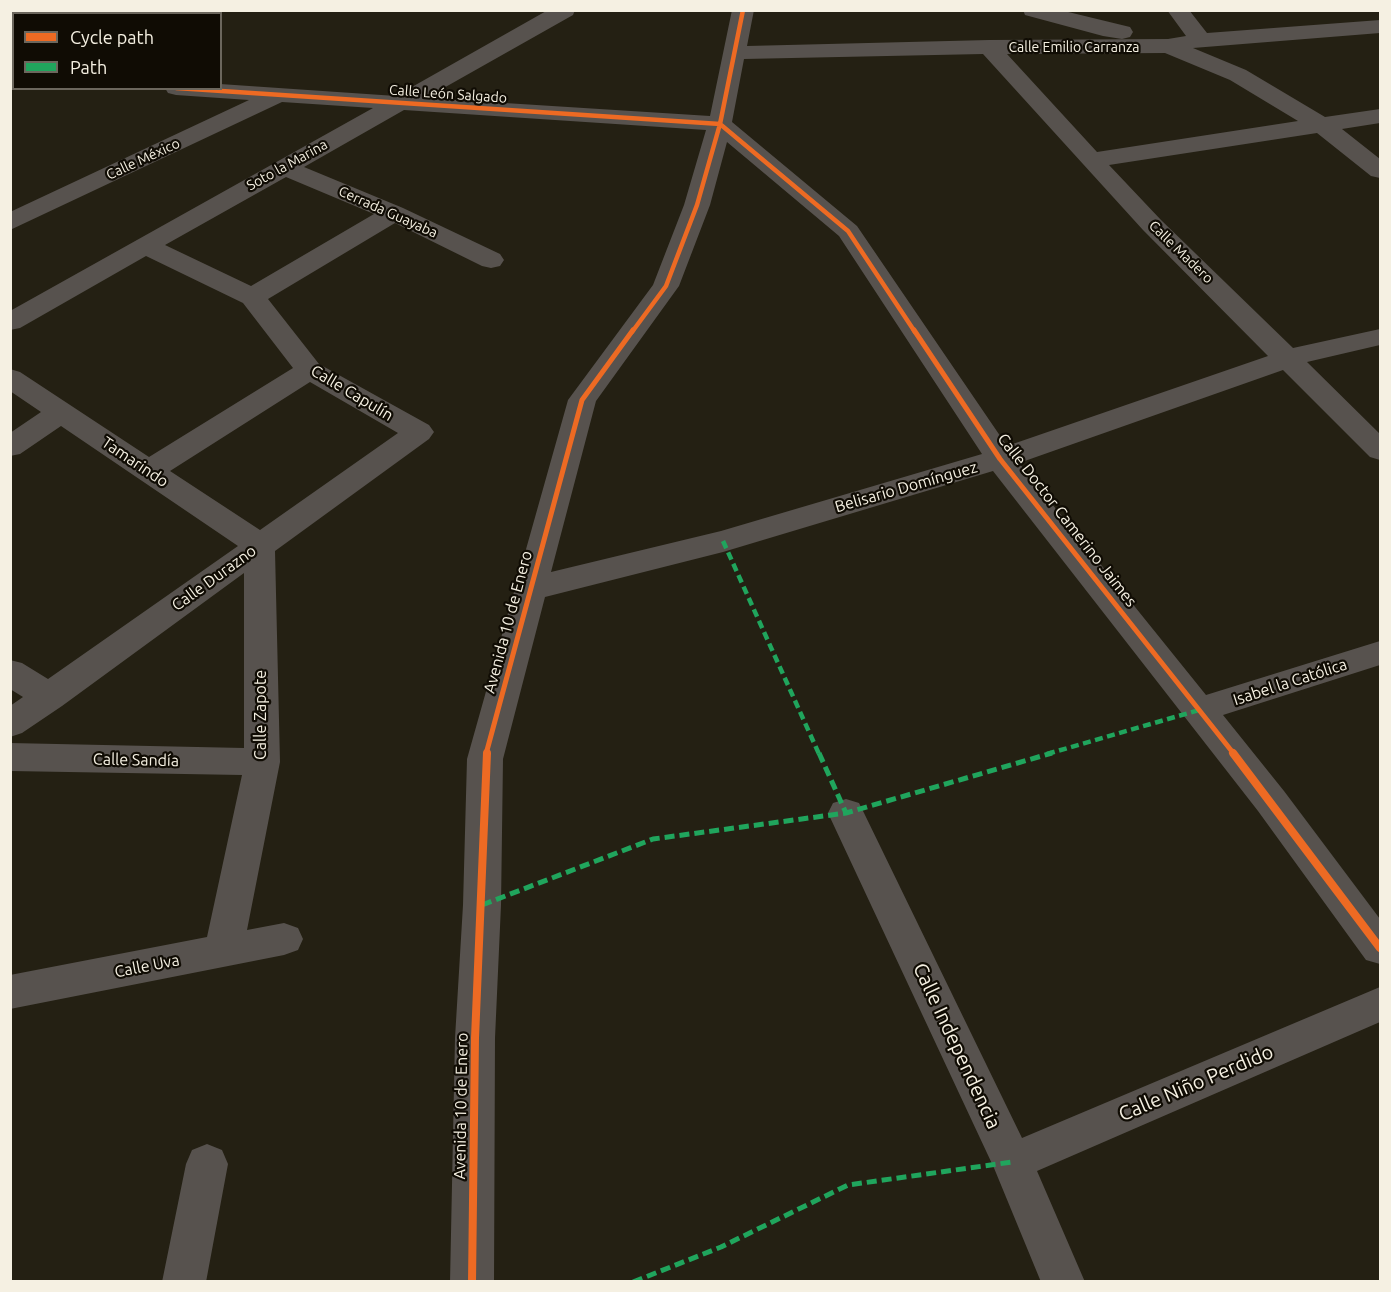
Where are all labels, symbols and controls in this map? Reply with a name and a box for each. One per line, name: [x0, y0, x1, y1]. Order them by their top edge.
legend: [12, 12, 222, 90]
text: Cycle path: [70, 27, 154, 47]
street label: Calle Emilio Carranza: [1008, 39, 1140, 55]
text: Path: [70, 57, 107, 77]
street label: Calle León Salgado: [388, 81, 508, 107]
street label: Calle México: [104, 135, 182, 183]
street label: Soto la Marina: [244, 136, 330, 194]
street label: Cerrada Guayaba: [336, 183, 440, 241]
street label: Calle Madero: [1145, 217, 1217, 287]
street label: Calle Capulín: [307, 361, 397, 425]
street label: Calle Doctor Camerino Jaimes: [993, 429, 1141, 611]
street label: Tamarindo: [98, 433, 172, 491]
street label: Belisario Domínguez: [833, 457, 979, 517]
street label: Calle Durazno: [168, 541, 260, 615]
street label: Avenida 10 de Enero: [480, 549, 536, 695]
street label: Isabel la Católica: [1231, 655, 1349, 709]
street label: Calle Zapote: [251, 670, 271, 760]
street label: Calle Sandía: [93, 750, 179, 770]
street label: Calle Uva: [113, 950, 181, 982]
street label: Calle Independencia: [908, 959, 1006, 1133]
street label: Avenida 10 de Enero: [450, 1032, 472, 1180]
street label: Calle Niño Perdido: [1115, 1040, 1277, 1126]

